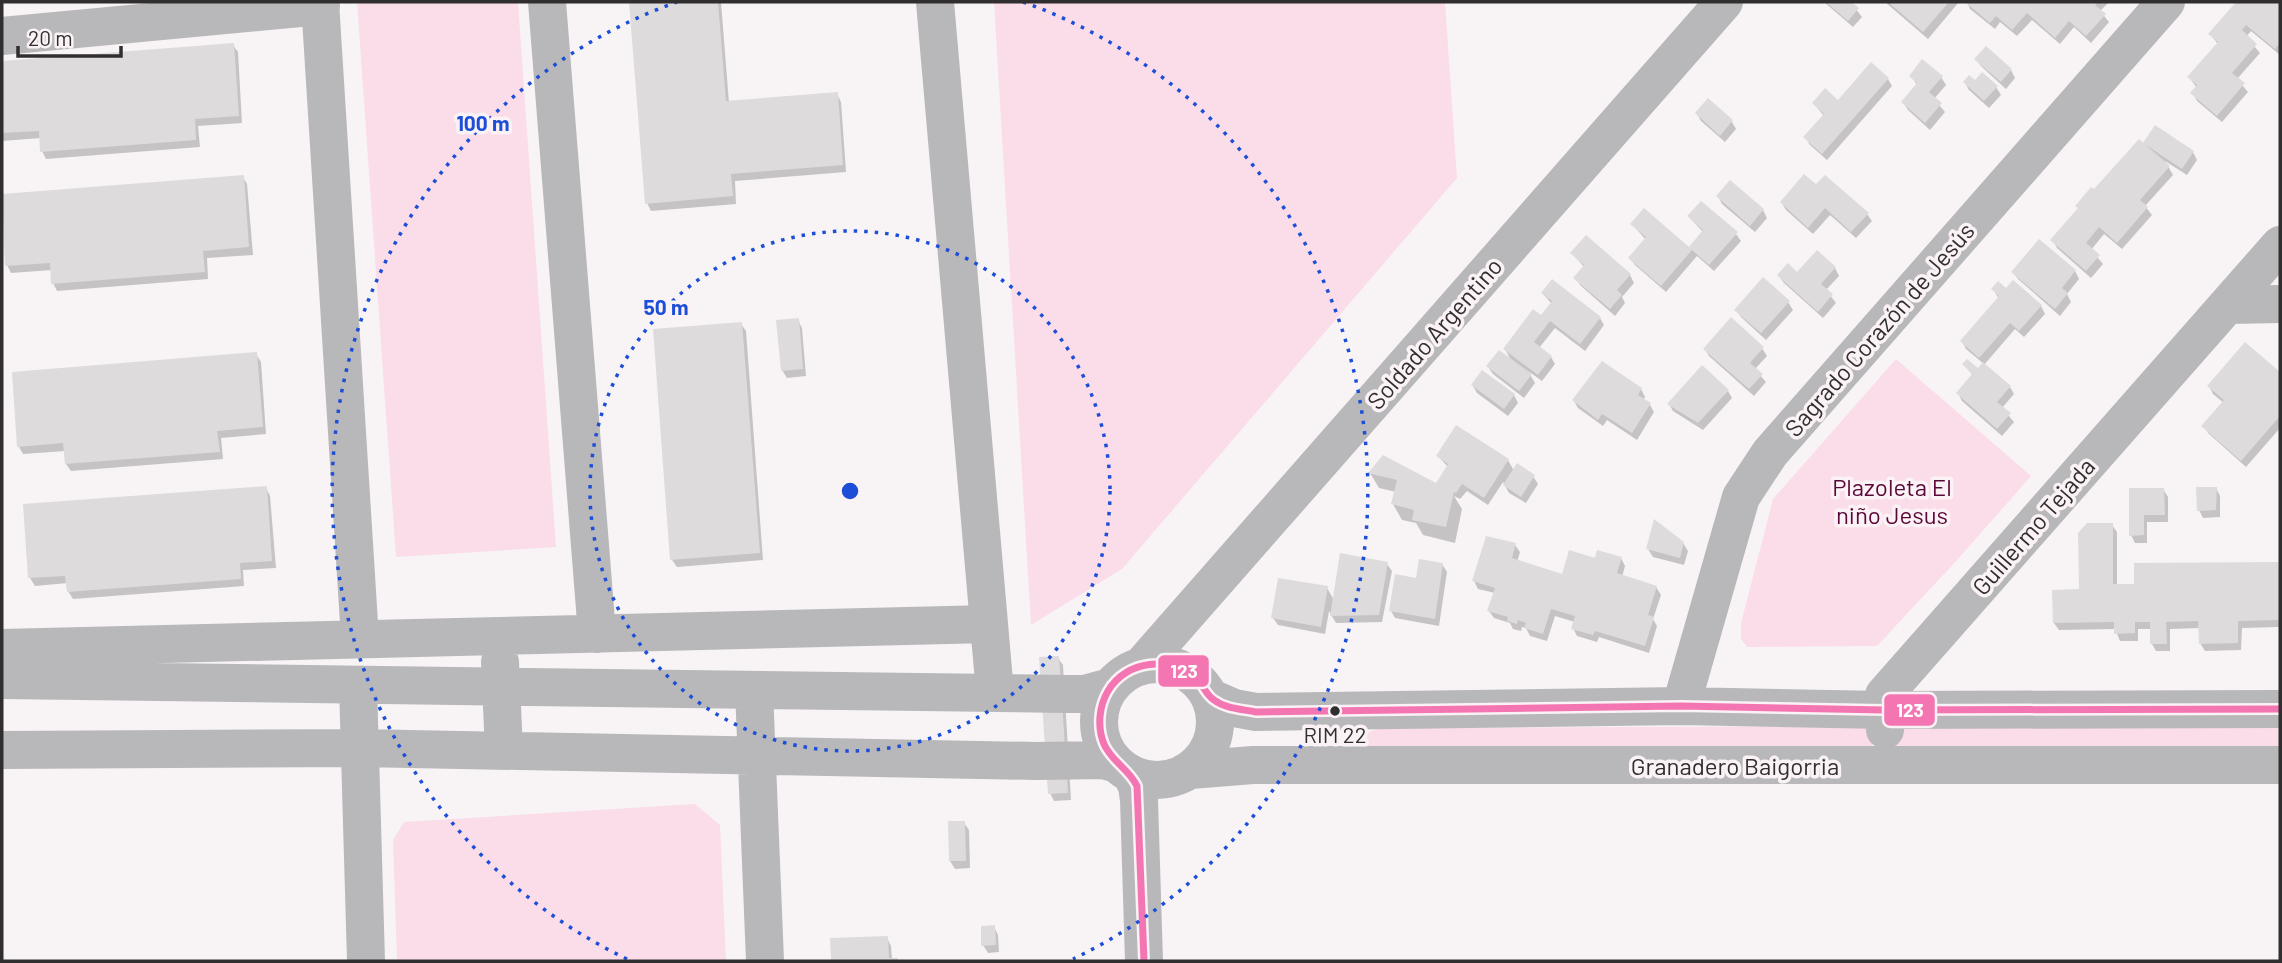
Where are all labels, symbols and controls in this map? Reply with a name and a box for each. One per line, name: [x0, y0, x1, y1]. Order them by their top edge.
scale bar: [18, 14, 121, 58]
text: 20 m: [28, 25, 73, 50]
text: 100 m: [456, 110, 510, 135]
street label: Sagrado Corazón de Jesús: [1778, 216, 1980, 442]
street label: Soldado Argentino: [1360, 251, 1508, 415]
text: 50 m: [643, 294, 689, 319]
street label: Guillermo Tejada: [1966, 452, 2100, 600]
park label: Plazoleta El niño Jesus: [1832, 472, 1952, 529]
centre of rings: [838, 479, 862, 503]
line badge: 123: [1157, 654, 1210, 688]
text: 123: [1170, 659, 1198, 682]
line badge: 123: [1883, 693, 1936, 727]
text: 123: [1896, 698, 1924, 721]
marker: RIM 22: [1328, 704, 1342, 718]
place label: RIM 22: [1304, 721, 1366, 747]
street label: Granadero Baigorria: [1631, 751, 1839, 780]

